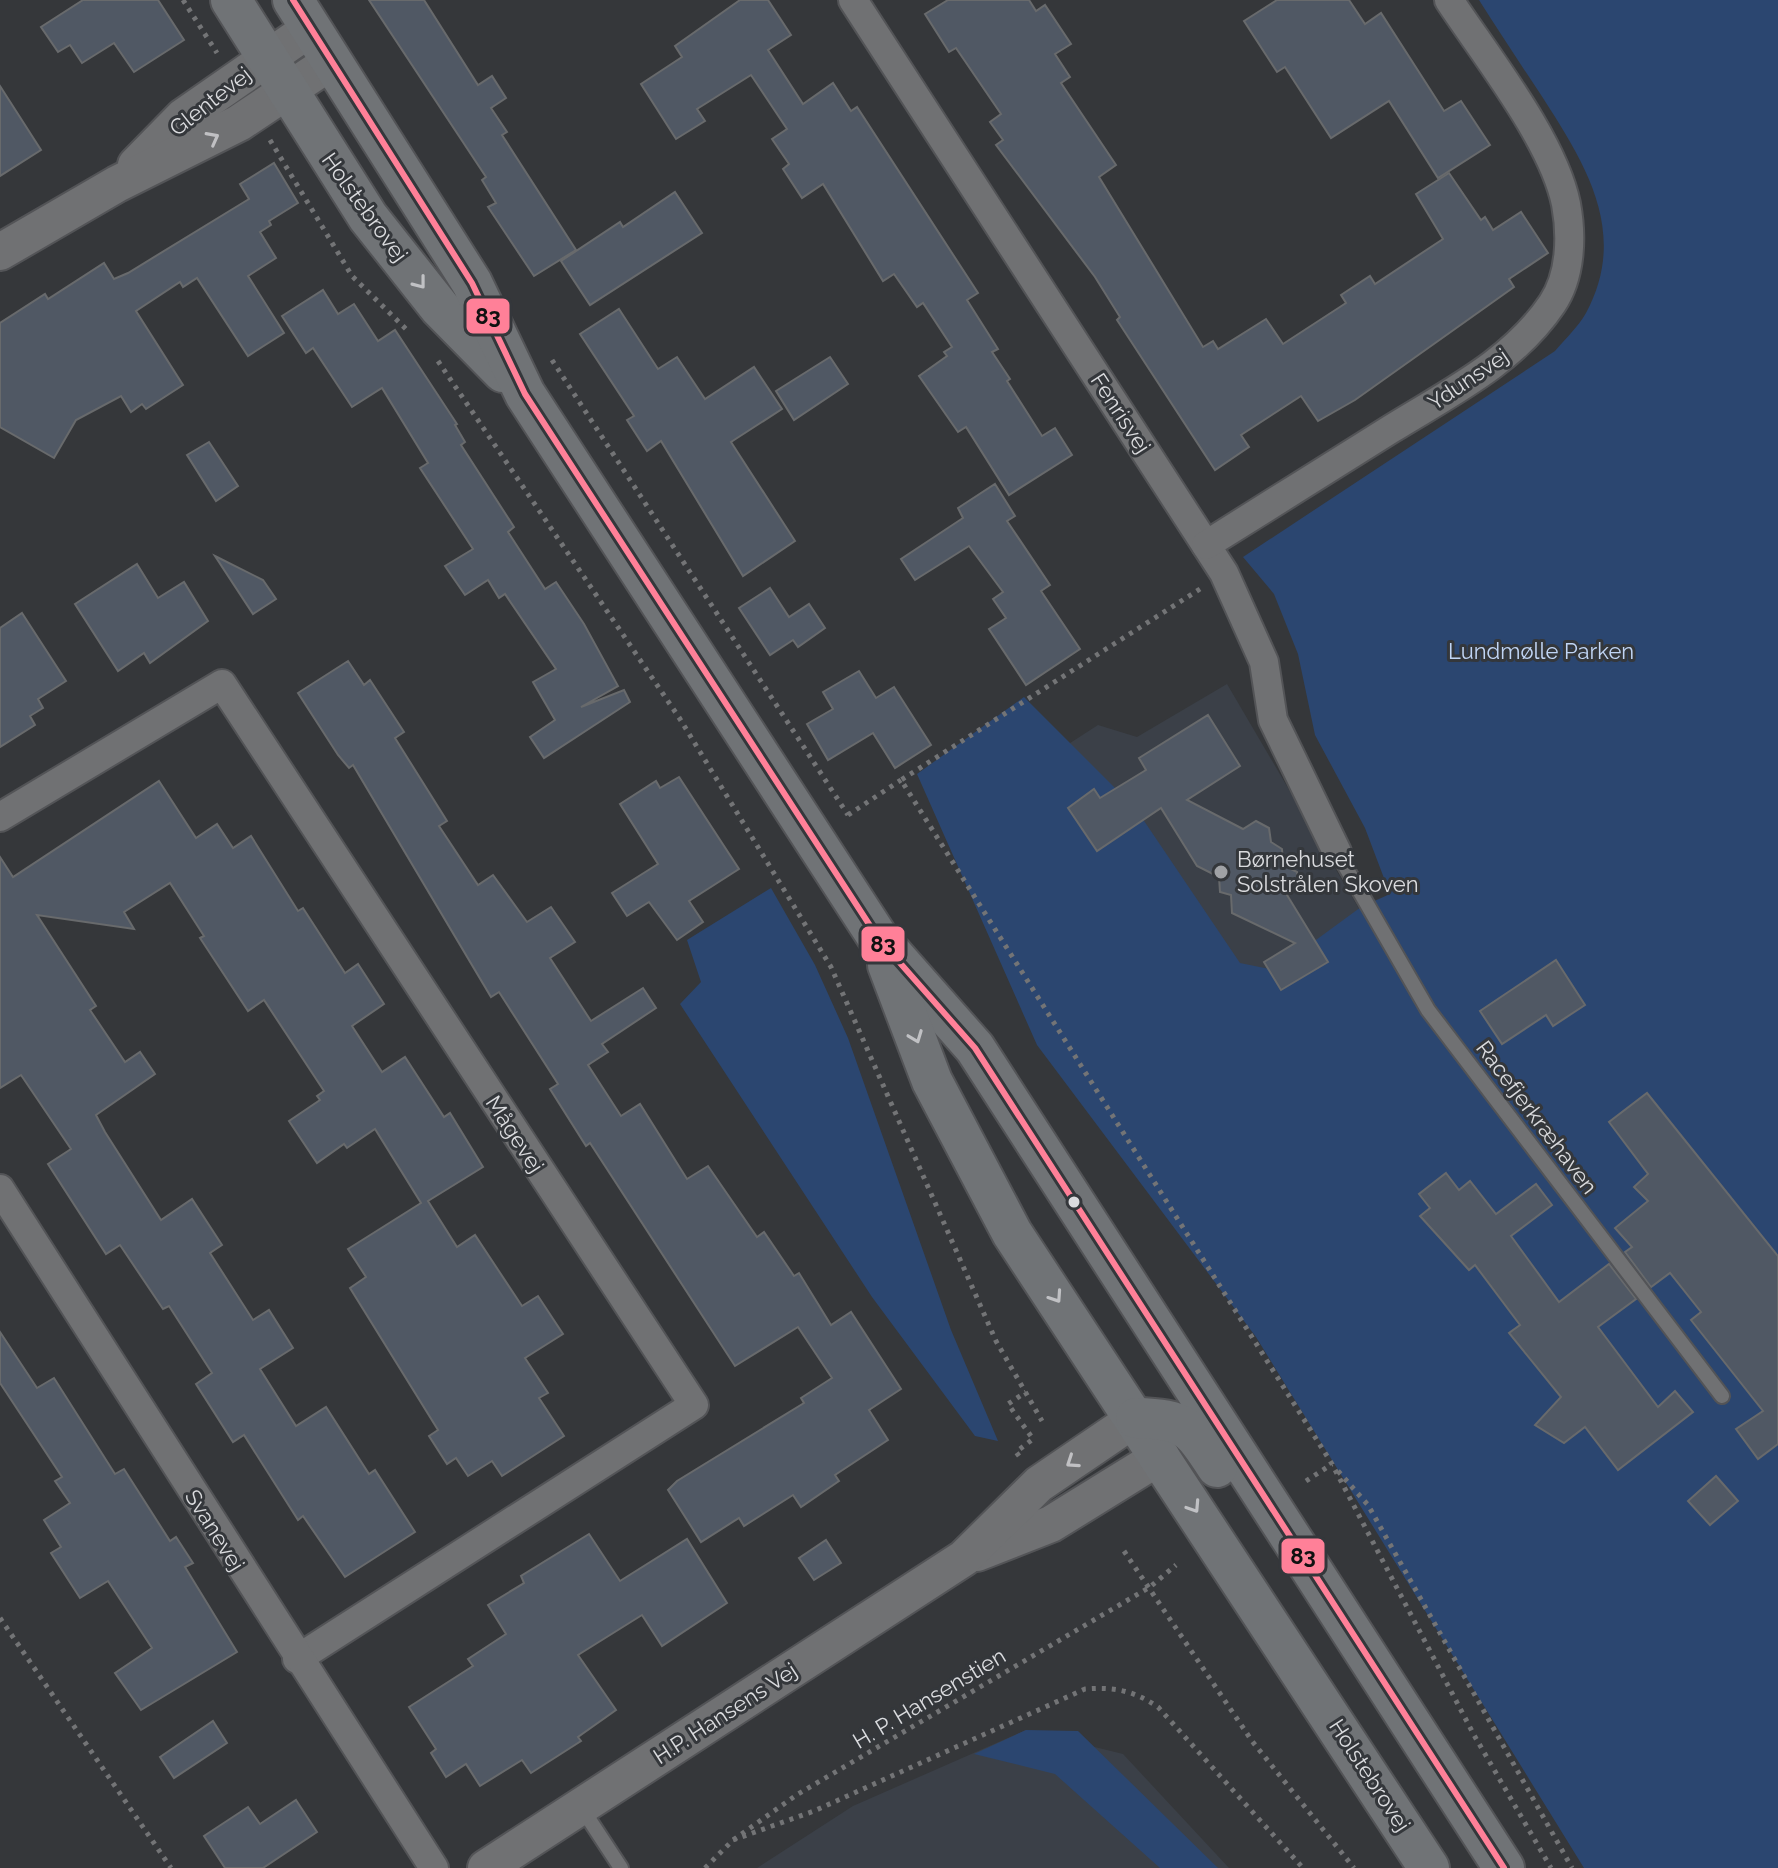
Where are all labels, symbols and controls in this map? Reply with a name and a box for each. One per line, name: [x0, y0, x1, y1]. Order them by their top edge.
street label: Glentevej: [164, 61, 256, 141]
one-way arrow: [204, 132, 219, 147]
street label: Holstebrovej: [317, 147, 413, 267]
one-way arrow: [411, 274, 425, 289]
line badge: 83: [465, 297, 511, 335]
text: 83: [475, 303, 501, 329]
street label: Ydunsvej: [1423, 343, 1513, 415]
street label: Fenrisvej: [1086, 368, 1156, 458]
park label: Lundmølle Parken: [1448, 638, 1634, 664]
place label: Børnehuset Solstrålen Skoven: [1237, 846, 1419, 897]
marker: Børnehuset Solstrålen Skoven: [1212, 863, 1230, 881]
line badge: 83: [860, 925, 906, 963]
text: 83: [870, 931, 896, 957]
one-way arrow: [906, 1030, 923, 1044]
street label: Racefjerkræhaven: [1471, 1035, 1603, 1199]
street label: Mågevej: [481, 1091, 549, 1177]
unlabelled marker: [1066, 1194, 1082, 1210]
one-way arrow: [1046, 1289, 1061, 1303]
one-way arrow: [1066, 1452, 1080, 1467]
street label: Svanevej: [180, 1485, 250, 1575]
one-way arrow: [1184, 1498, 1199, 1512]
line badge: 83: [1280, 1537, 1326, 1575]
text: 83: [1290, 1543, 1316, 1569]
street label: H. P. Hansenstien: [848, 1642, 1010, 1754]
street label: H.P. Hansens Vej: [648, 1657, 802, 1769]
street label: Holstebrovej: [1324, 1714, 1416, 1836]

